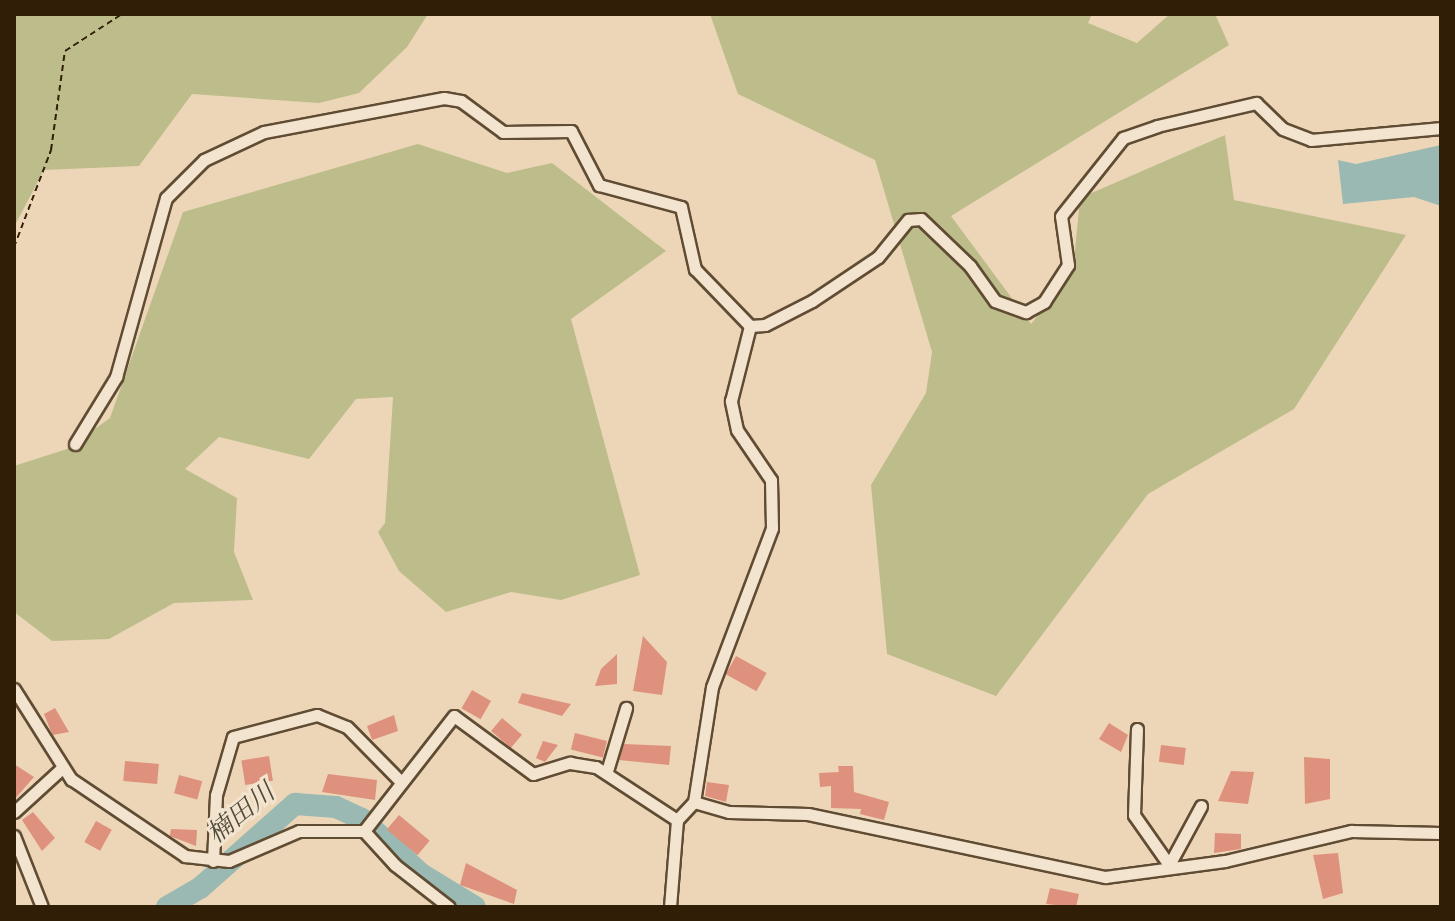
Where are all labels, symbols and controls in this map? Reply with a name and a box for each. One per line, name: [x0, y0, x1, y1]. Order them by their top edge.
water label: 楠田川: [202, 778, 282, 852]

